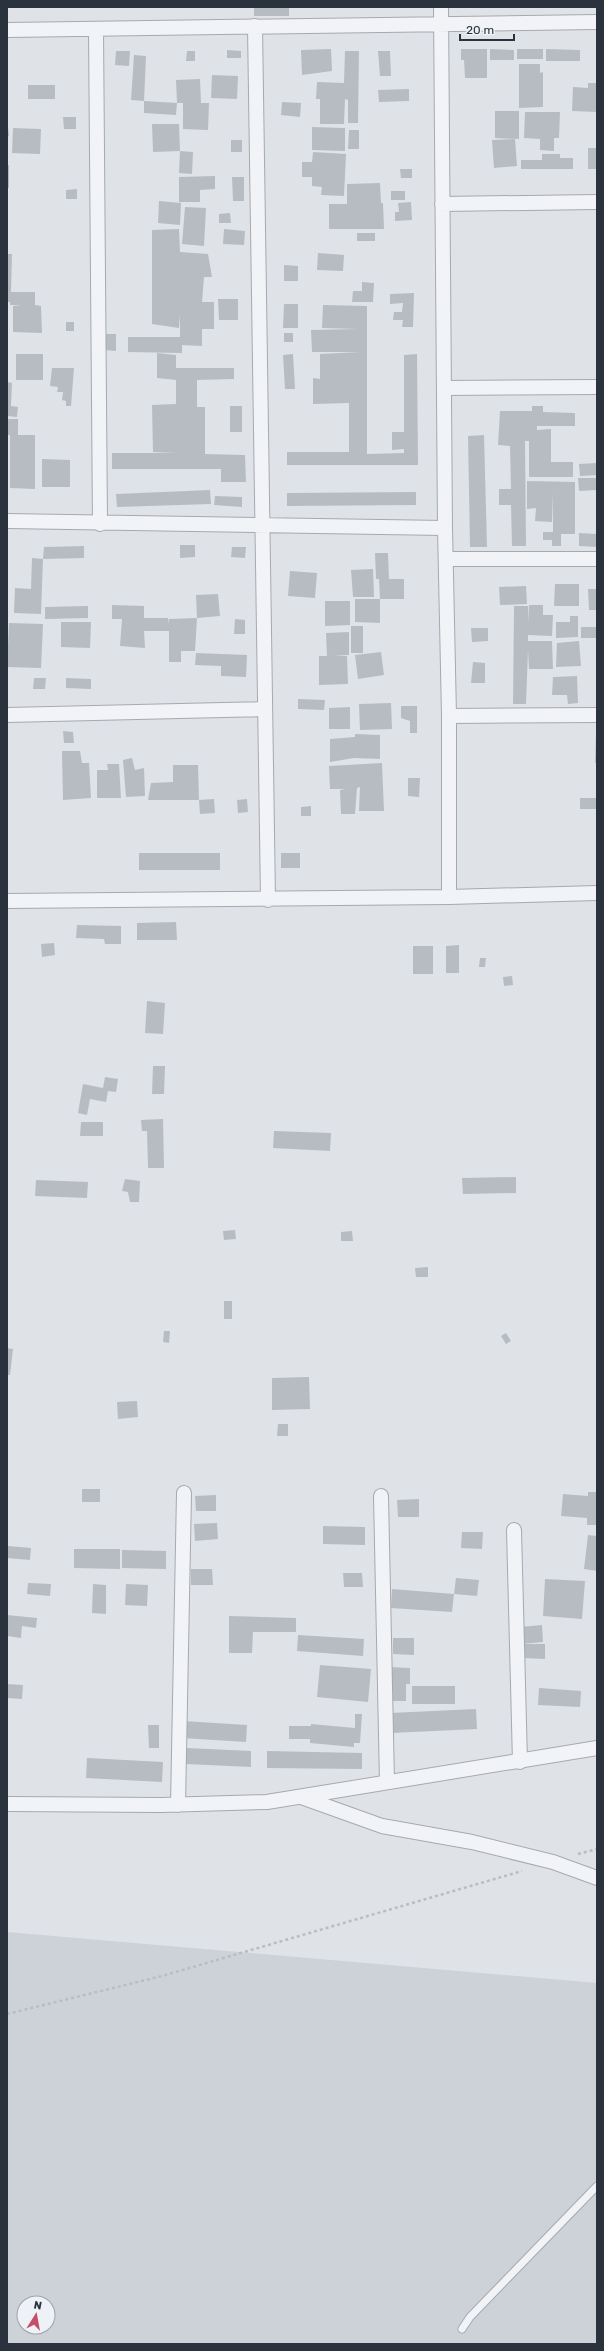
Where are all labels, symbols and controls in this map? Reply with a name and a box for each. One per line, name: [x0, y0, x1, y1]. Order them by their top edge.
scale bar: [460, 16, 514, 42]
text: 20 m: [466, 23, 494, 37]
north arrow: [16, 2295, 56, 2335]
text: N: [33, 2299, 43, 2313]

